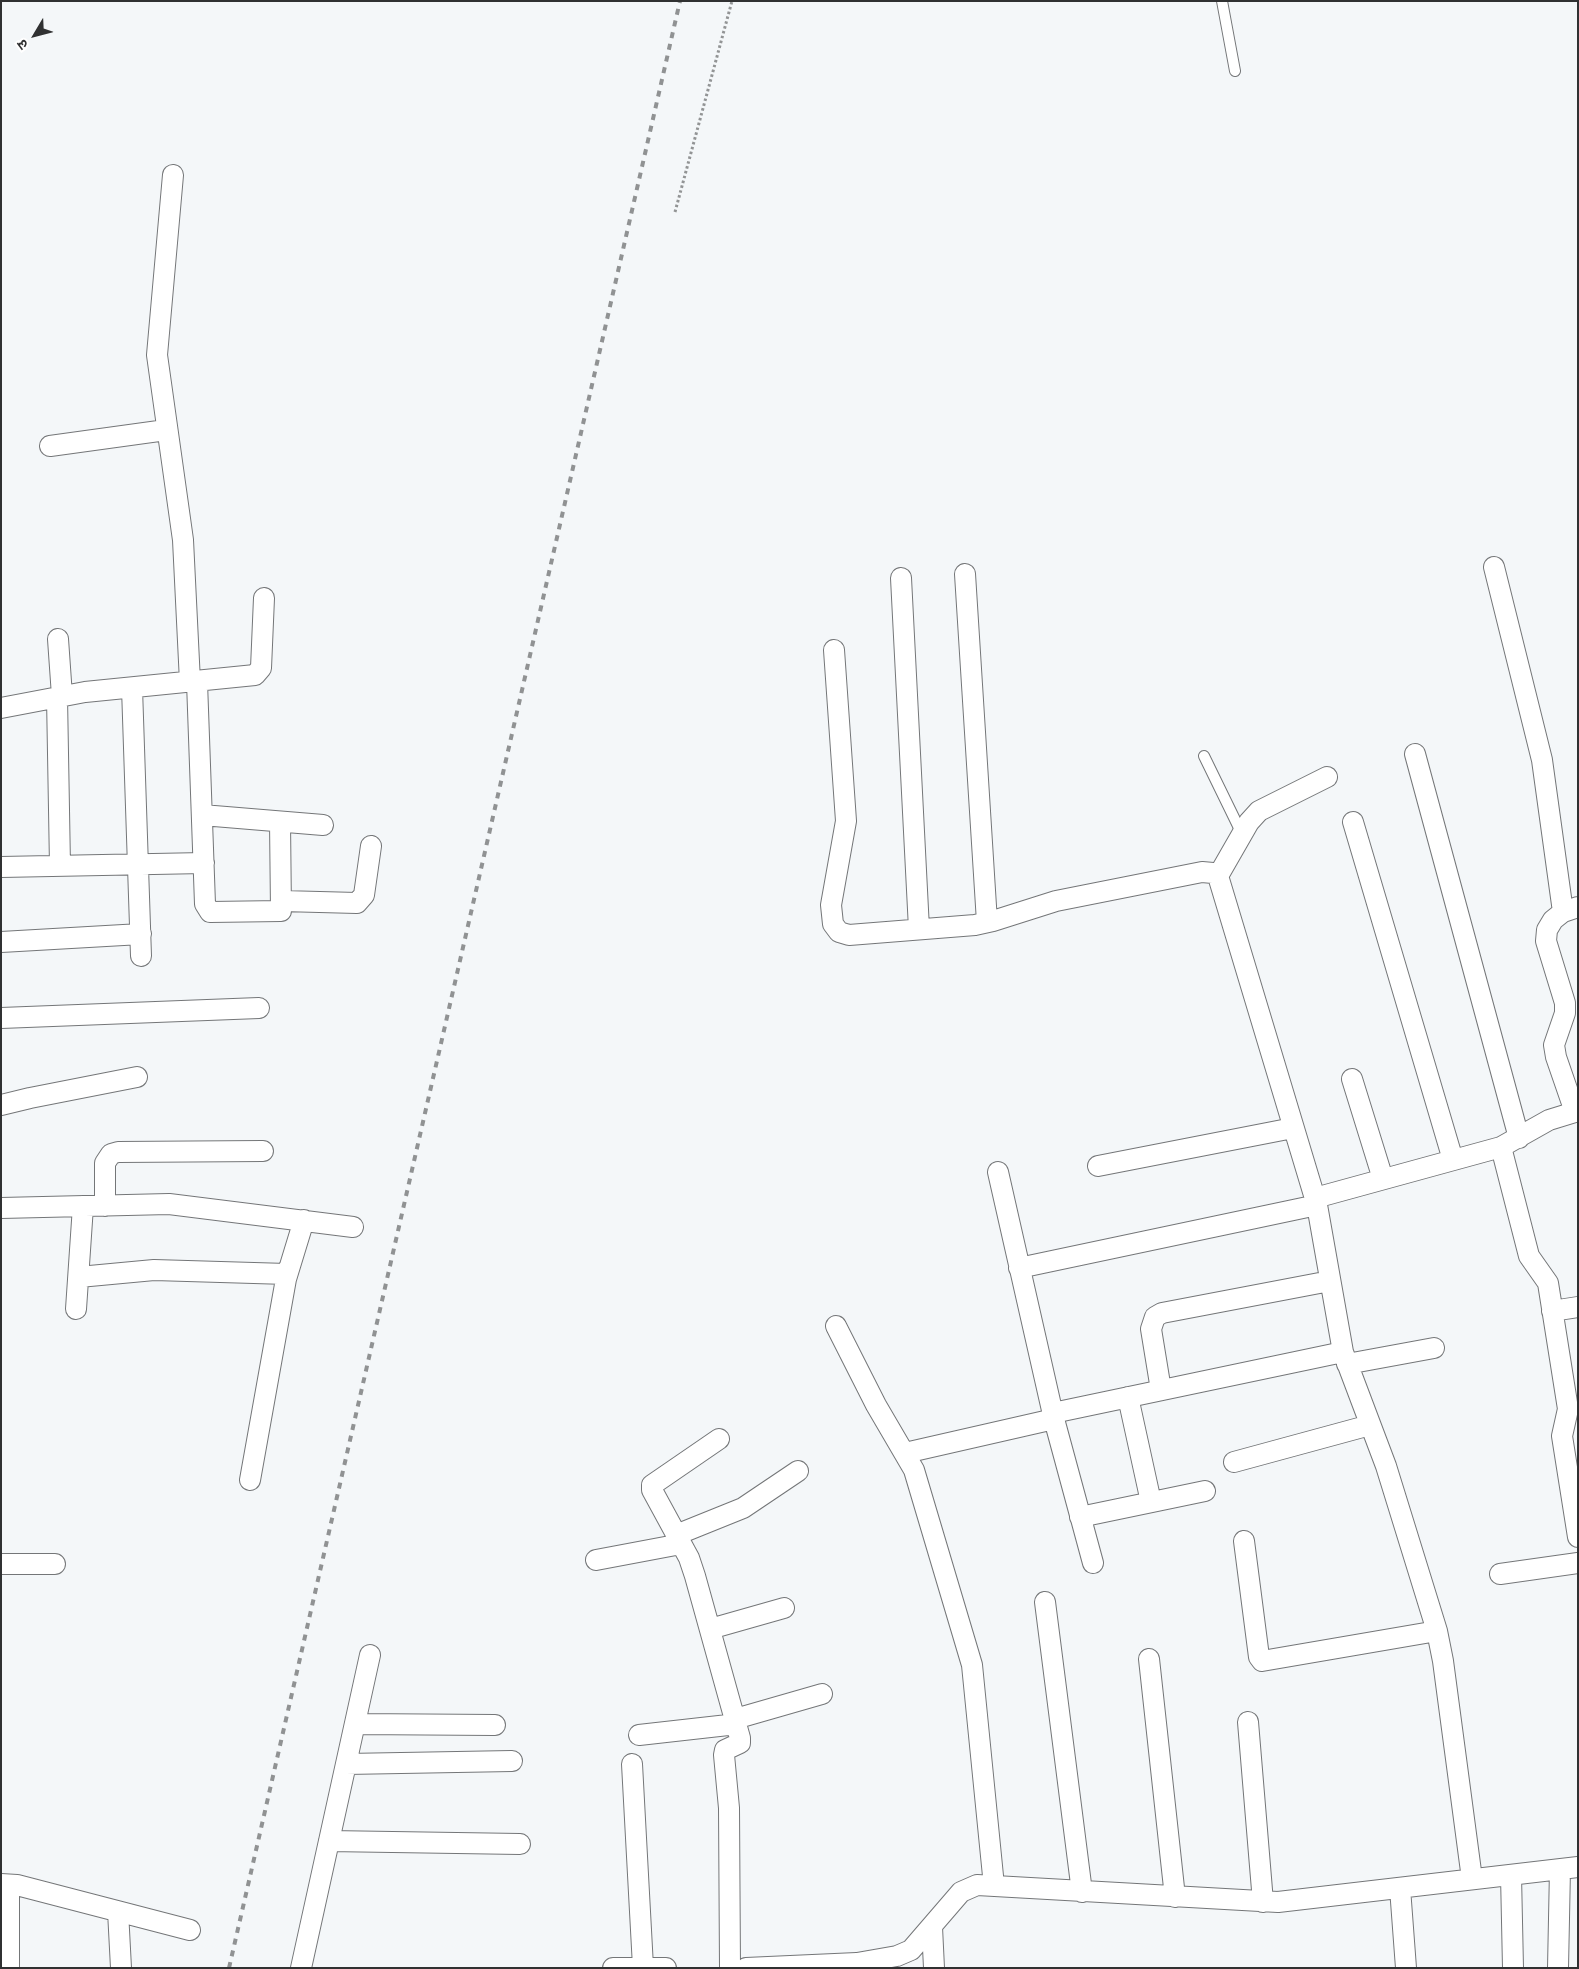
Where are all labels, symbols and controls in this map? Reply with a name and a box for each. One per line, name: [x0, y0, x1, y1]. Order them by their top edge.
north arrow: [10, 10, 60, 60]
text: उ: [13, 36, 32, 53]

